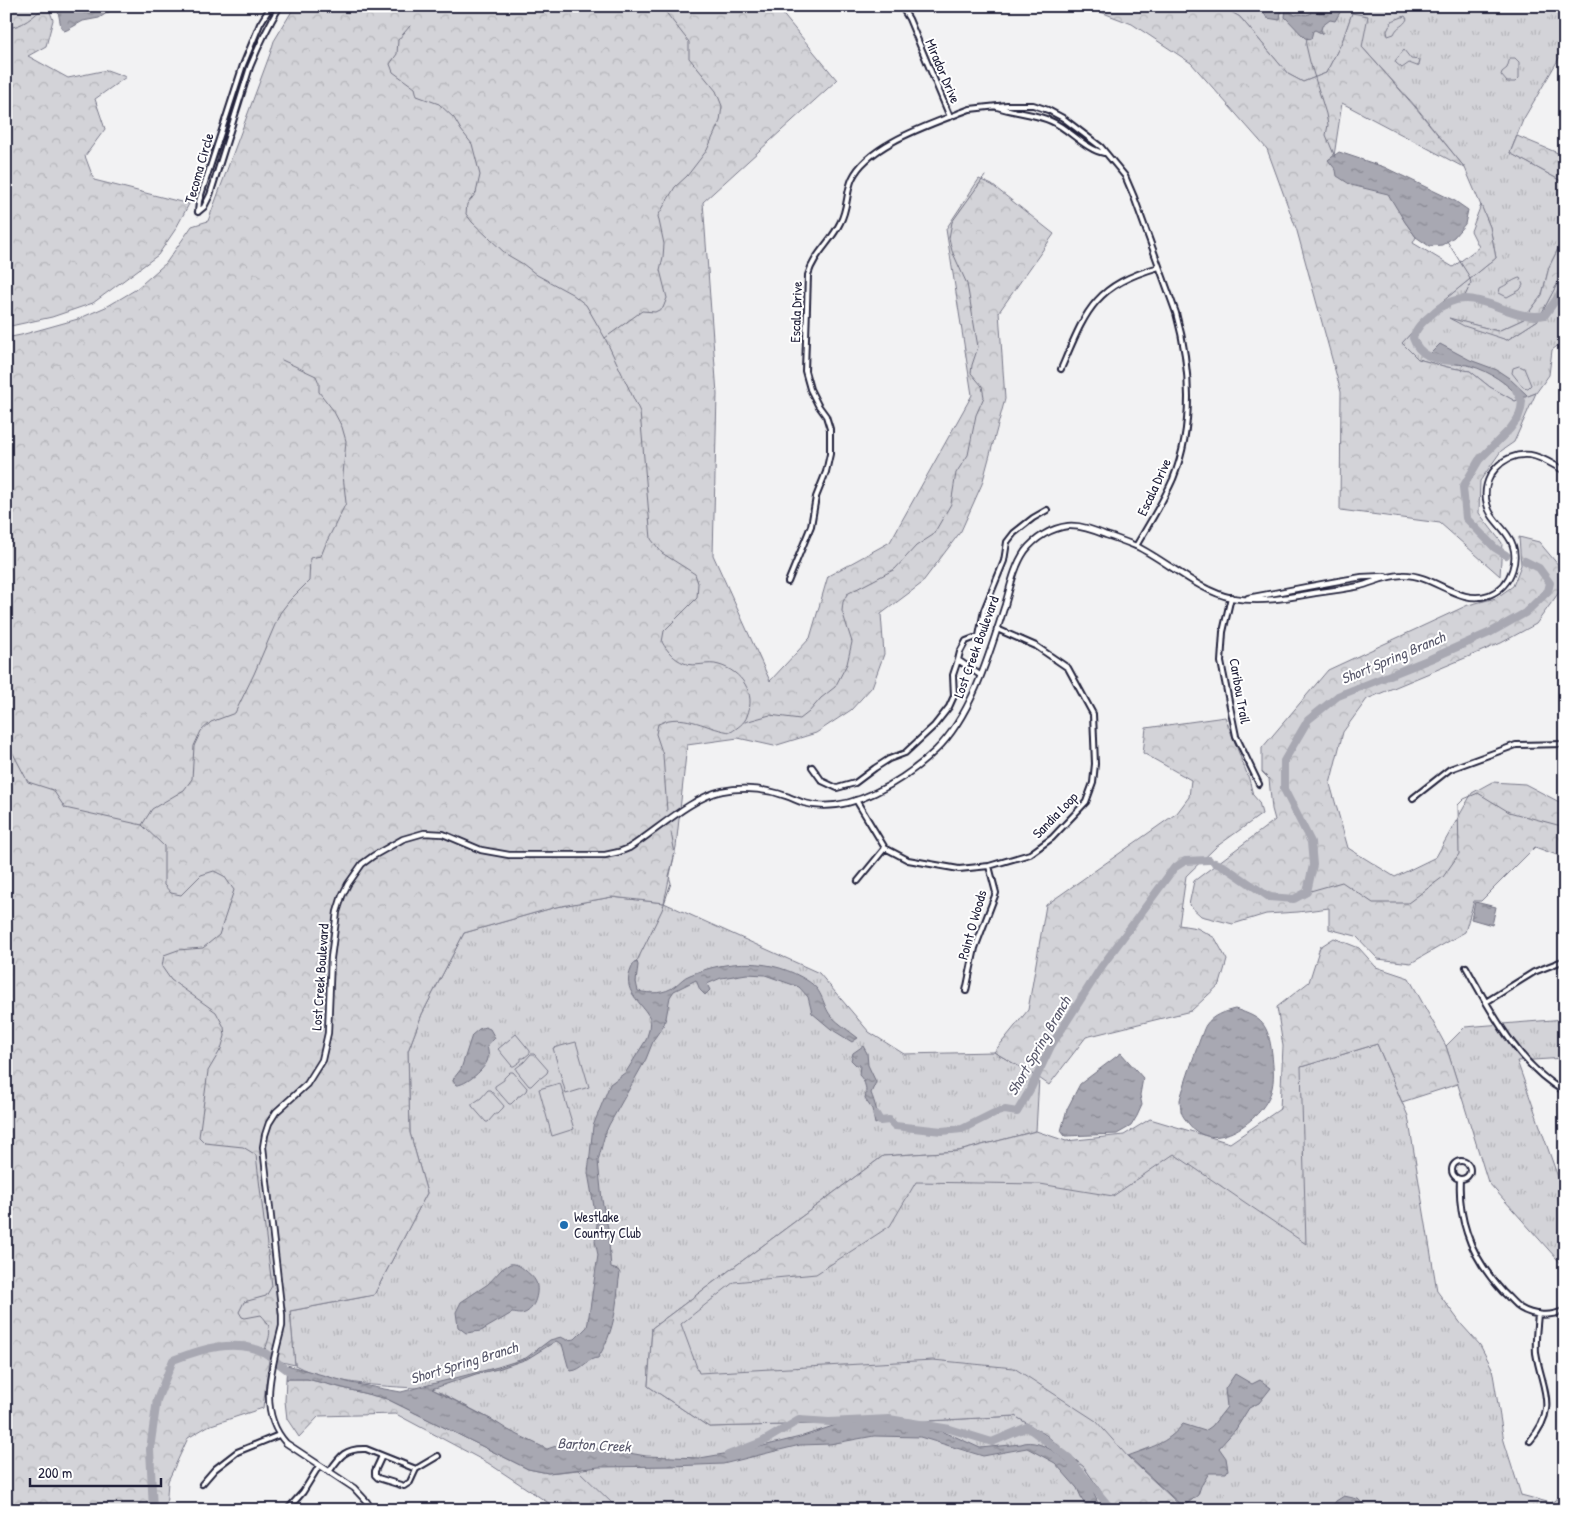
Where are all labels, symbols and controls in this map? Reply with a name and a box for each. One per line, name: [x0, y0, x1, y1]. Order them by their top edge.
street label: Mirador Drive: [921, 36, 966, 106]
street label: Tecoma Circle: [179, 130, 218, 205]
street label: Escala Drive: [785, 281, 806, 343]
street label: Escala Drive: [1132, 455, 1175, 519]
street label: Lost Creek Boulevard: [948, 593, 1003, 700]
water label: Short Spring Branch: [1338, 626, 1450, 689]
street label: Caribou Trail: [1225, 657, 1256, 725]
street label: Sandia Loop: [1028, 787, 1082, 843]
street label: Point O Woods: [953, 888, 991, 962]
street label: Lost Creek Boulevard: [306, 922, 333, 1031]
water label: Short Spring Branch: [1002, 991, 1076, 1099]
place label: Westlake Country Club: [574, 1207, 642, 1243]
marker: Westlake Country Club: [558, 1219, 570, 1231]
water label: Short Spring Branch: [408, 1336, 522, 1389]
water label: Barton Creek: [557, 1432, 633, 1457]
scale bar: [30, 1456, 161, 1488]
text: 200 m: [38, 1462, 72, 1483]

